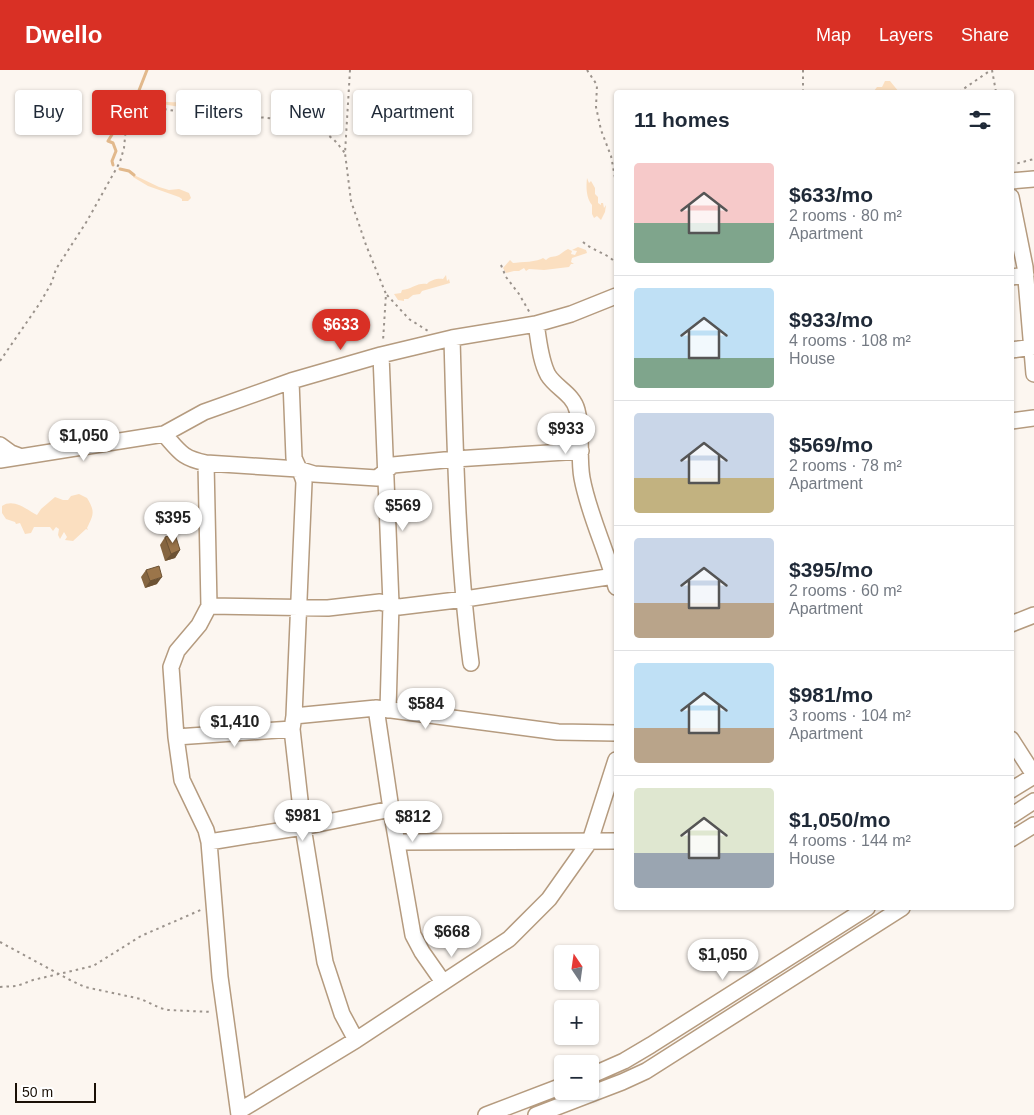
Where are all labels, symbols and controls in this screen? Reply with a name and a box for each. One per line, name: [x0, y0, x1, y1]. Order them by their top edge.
text: Dwello: [25, 21, 102, 48]
text: Map: [816, 25, 851, 45]
text: Layers: [879, 25, 933, 45]
text: Share: [961, 25, 1009, 45]
chip: Buy: [15, 90, 82, 135]
chip: Rent: [92, 90, 166, 135]
chip: Filters: [176, 90, 261, 135]
chip: New: [271, 90, 343, 135]
chip: Apartment: [353, 90, 472, 135]
icon: filters: [966, 106, 994, 134]
text: 11 homes: [634, 108, 730, 131]
icon: home: [674, 183, 734, 243]
text: $633/mo: [789, 183, 873, 206]
text: 2 rooms · 80 m²: [789, 207, 902, 224]
text: Apartment: [789, 225, 863, 242]
pin: $633: [311, 308, 371, 351]
icon: home: [674, 308, 734, 368]
text: $933/mo: [789, 308, 873, 331]
text: $633: [323, 316, 359, 333]
text: 4 rooms · 108 m²: [789, 332, 911, 349]
text: House: [789, 350, 835, 367]
pin: $933: [536, 412, 596, 455]
pin: $1,050: [43, 420, 125, 462]
text: $933: [548, 420, 584, 437]
text: $1,050: [60, 427, 108, 444]
icon: home: [674, 433, 734, 493]
text: $569/mo: [789, 433, 873, 456]
text: 2 rooms · 78 m²: [789, 457, 902, 474]
text: Apartment: [789, 475, 863, 492]
pin: $569: [373, 490, 433, 532]
text: $569: [385, 497, 421, 514]
pin: $395: [143, 502, 203, 544]
text: $395: [155, 509, 191, 526]
icon: home: [674, 558, 734, 618]
text: $395/mo: [789, 558, 873, 581]
text: 2 rooms · 60 m²: [789, 582, 902, 599]
text: Apartment: [789, 600, 863, 617]
icon: home: [674, 683, 734, 743]
text: $981/mo: [789, 683, 873, 706]
pin: $584: [396, 688, 456, 730]
text: $584: [408, 695, 444, 712]
pin: $1,410: [194, 706, 276, 748]
text: 3 rooms · 104 m²: [789, 707, 911, 724]
text: $1,410: [211, 713, 259, 730]
text: Apartment: [789, 725, 863, 742]
pin: $981: [273, 800, 333, 842]
pin: $812: [383, 800, 443, 843]
text: $981: [285, 807, 321, 824]
text: $812: [395, 808, 431, 825]
icon: home: [674, 808, 734, 868]
text: $1,050/mo: [789, 808, 891, 831]
text: 4 rooms · 144 m²: [789, 832, 911, 849]
text: House: [789, 850, 835, 867]
pin: $668: [422, 916, 482, 958]
text: $668: [434, 923, 470, 940]
pin: $1,050: [682, 938, 764, 981]
north arrow: [554, 945, 599, 990]
map controls: [554, 945, 599, 1100]
text: $1,050: [699, 946, 747, 963]
button: +: [554, 1000, 599, 1045]
button: −: [554, 1055, 599, 1100]
scale bar: [15, 1080, 96, 1103]
text: 50 m: [22, 1084, 53, 1100]

